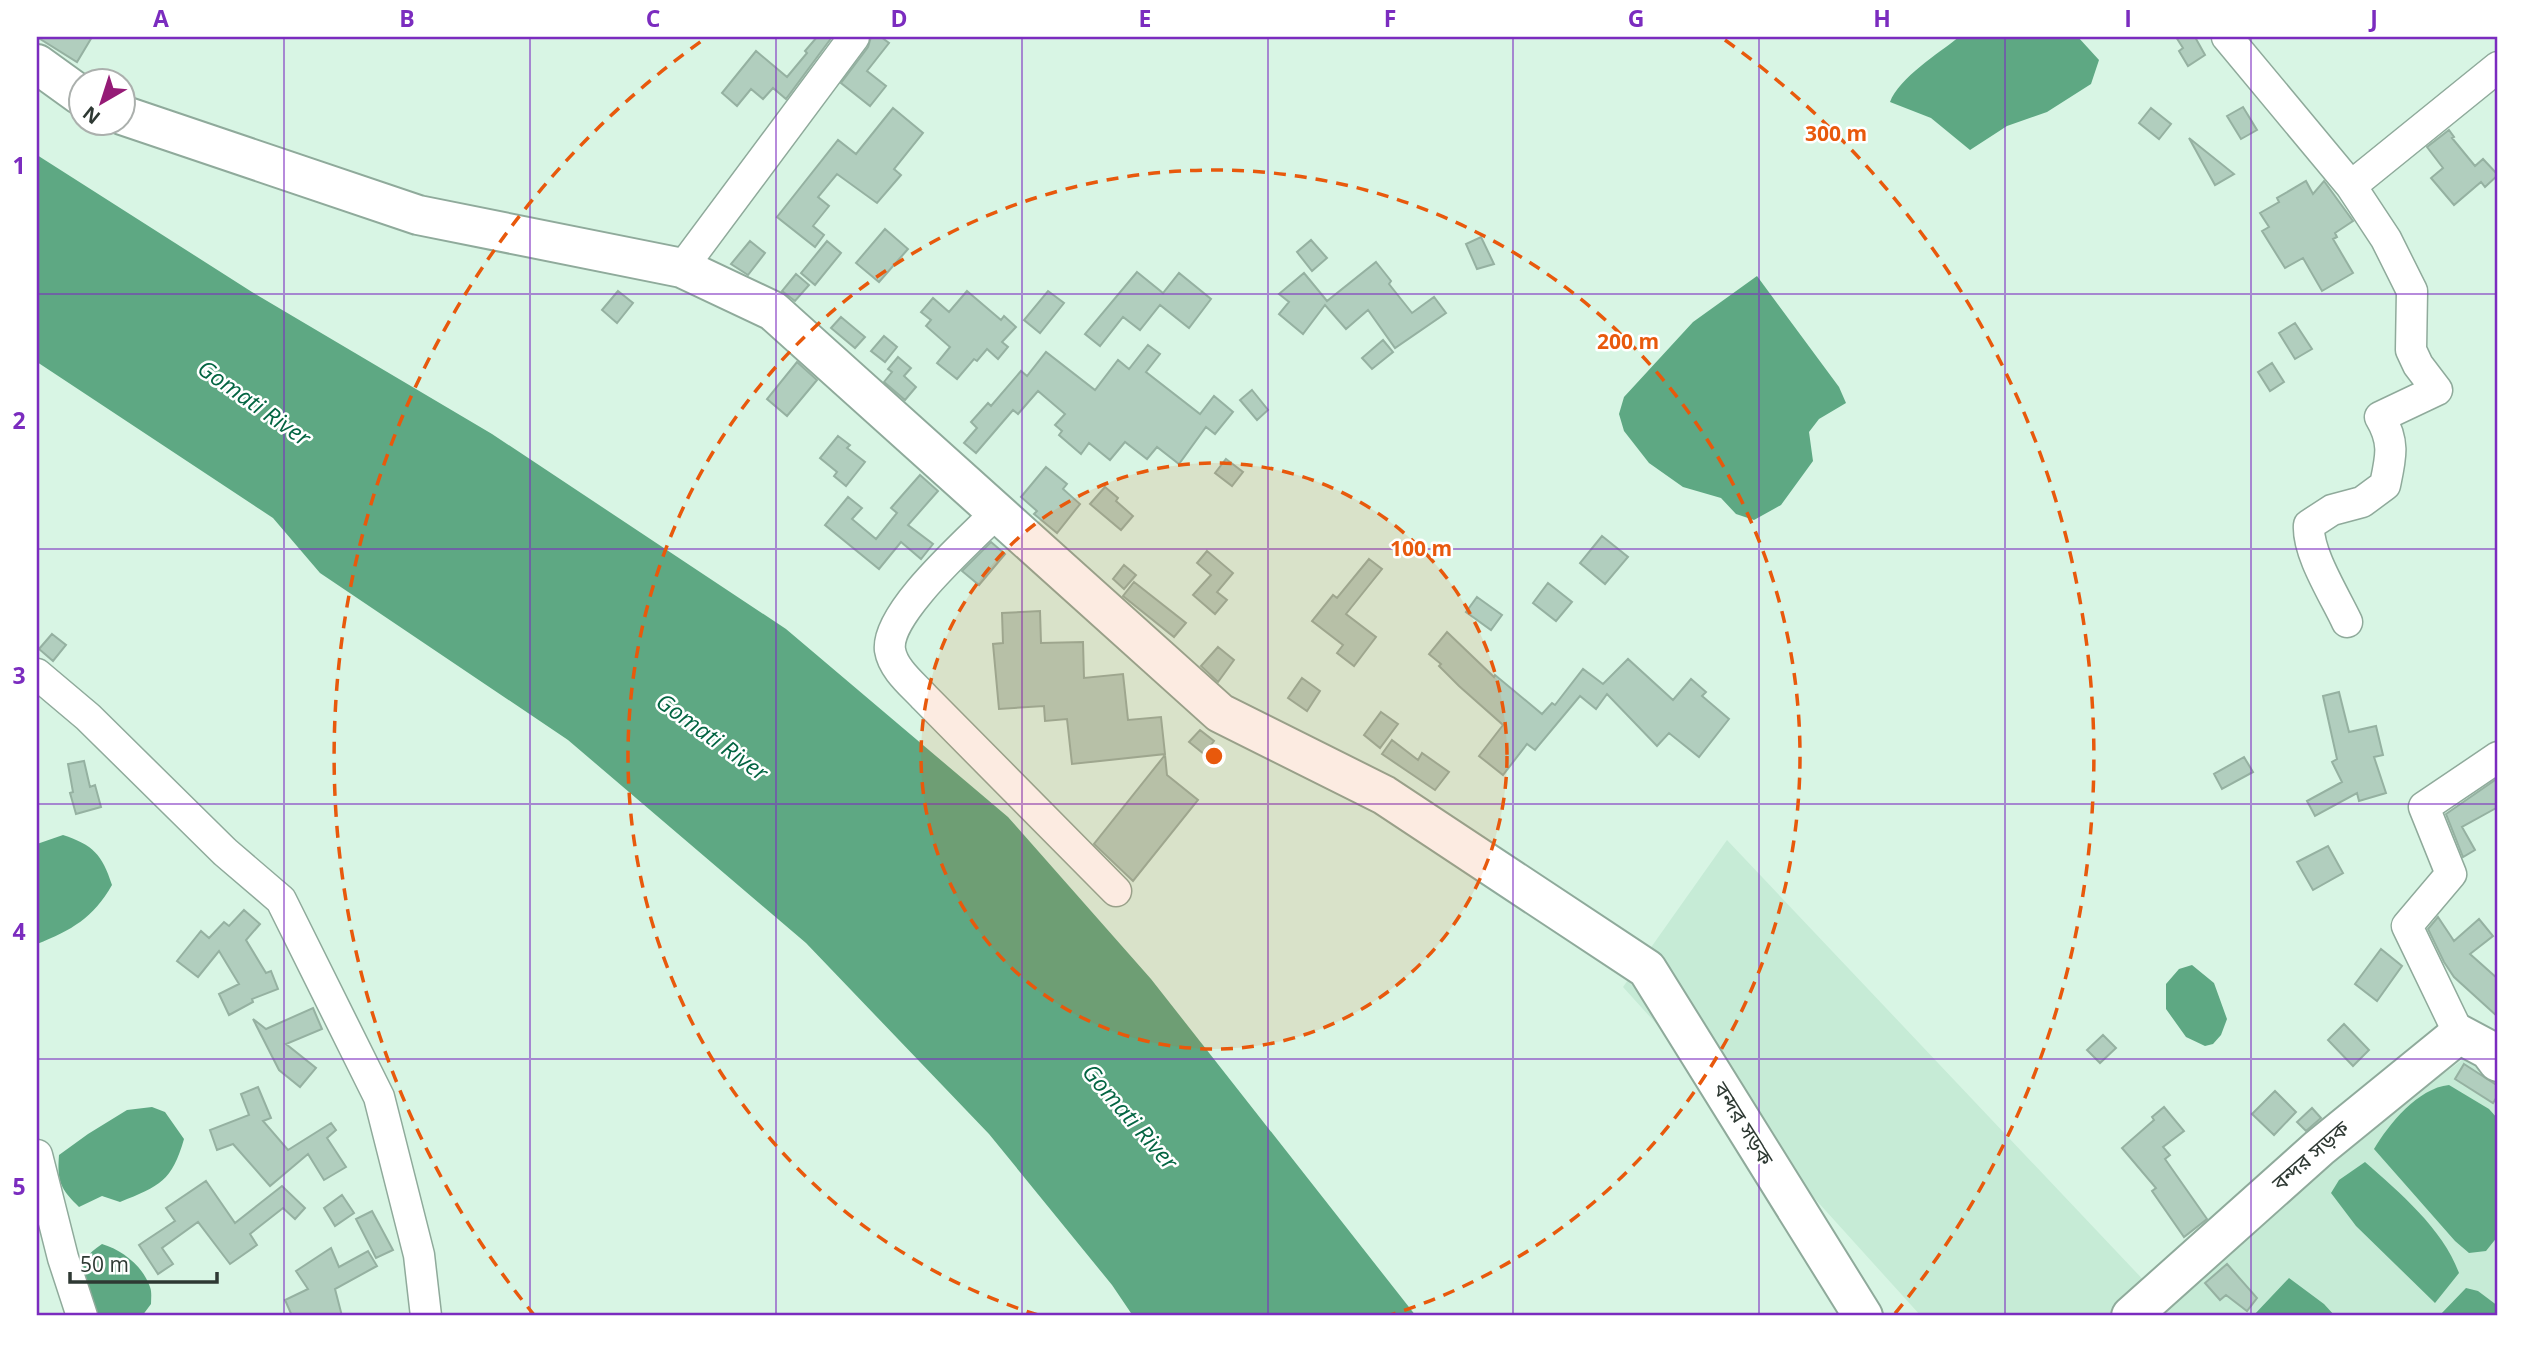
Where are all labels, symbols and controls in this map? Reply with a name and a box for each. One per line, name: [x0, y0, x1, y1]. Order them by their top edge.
text: A: [153, 2, 169, 34]
text: B: [399, 2, 415, 34]
text: C: [646, 2, 660, 34]
text: D: [890, 2, 908, 34]
text: E: [1139, 2, 1151, 34]
text: F: [1384, 2, 1396, 34]
text: G: [1628, 2, 1644, 34]
text: H: [1873, 2, 1891, 34]
text: I: [2124, 2, 2132, 34]
text: J: [2368, 2, 2378, 34]
north arrow: [66, 66, 136, 136]
text: N: [77, 100, 105, 130]
text: 300 m: [1805, 119, 1867, 147]
text: 1: [12, 149, 26, 181]
text: 200 m: [1597, 327, 1659, 355]
water label: Gomati River: [192, 351, 318, 453]
text: 2: [12, 404, 26, 436]
text: 100 m: [1390, 534, 1452, 562]
text: 3: [12, 659, 26, 691]
water label: Gomati River: [650, 685, 776, 788]
centre of rings: [1202, 744, 1226, 768]
text: 4: [12, 915, 26, 947]
water label: Gomati River: [1076, 1056, 1186, 1177]
street label: বন্দর সড়ক: [1707, 1076, 1781, 1171]
street label: বন্দর সড়ক: [2265, 1113, 2356, 1197]
text: 5: [12, 1170, 26, 1202]
scale bar: [70, 1241, 217, 1285]
text: 50 m: [80, 1250, 129, 1278]

